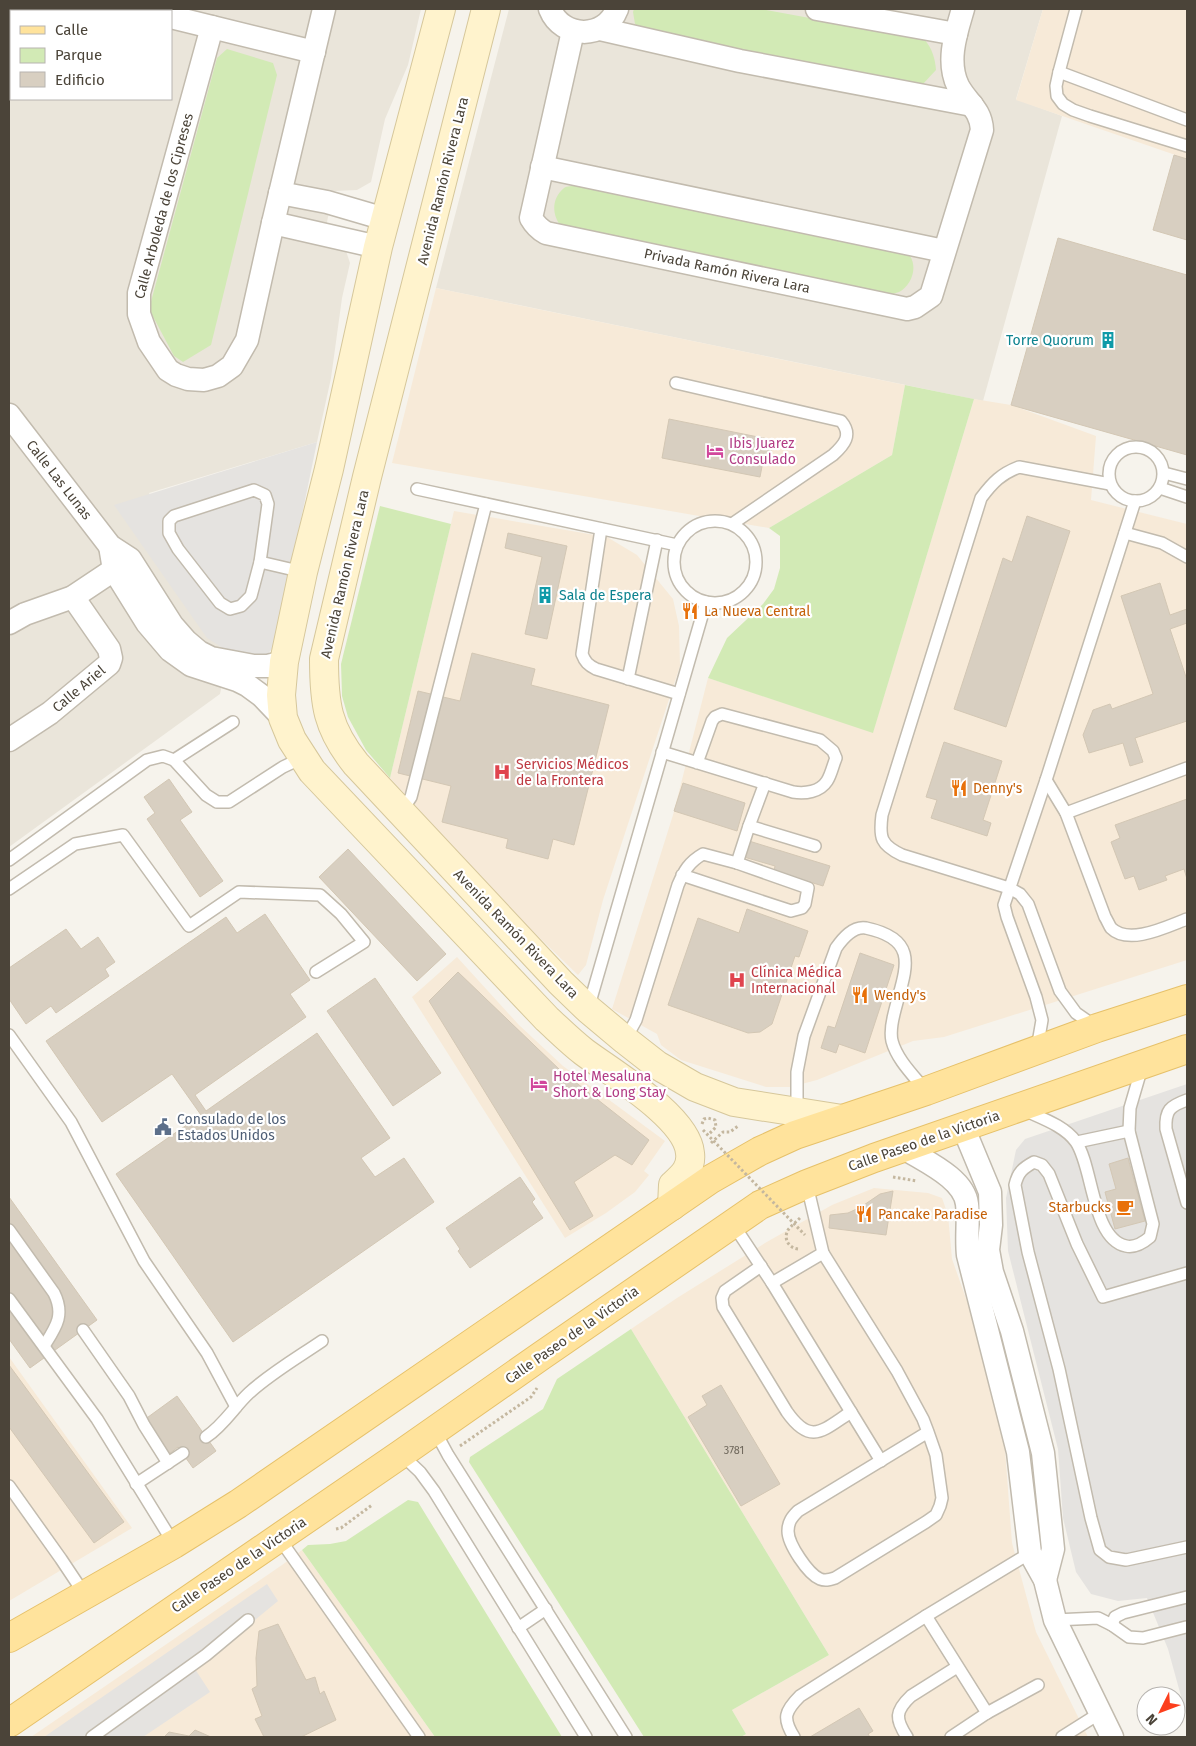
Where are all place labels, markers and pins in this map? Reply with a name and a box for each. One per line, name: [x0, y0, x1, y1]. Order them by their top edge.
building icon: Torre Quorum: [1098, 330, 1118, 350]
place label: Torre Quorum: [1006, 332, 1094, 349]
place label: Ibis Juarez Consulado: [729, 435, 796, 468]
hotel icon: Ibis Juarez Consulado: [705, 441, 725, 461]
building icon: Sala de Espera: [535, 585, 555, 605]
place label: Sala de Espera: [559, 587, 652, 604]
restaurant icon: La Nueva Central: [680, 601, 700, 621]
place label: La Nueva Central: [704, 603, 810, 620]
place label: Servicios Médicos de la Frontera: [516, 756, 629, 789]
hospital icon: Servicios Médicos de la Frontera: [492, 762, 512, 782]
restaurant icon: Denny's: [949, 778, 969, 798]
place label: Denny's: [973, 780, 1023, 797]
place label: Clínica Médica Internacional: [751, 964, 842, 997]
hospital icon: Clínica Médica Internacional: [727, 970, 747, 990]
restaurant icon: Wendy's: [850, 985, 870, 1005]
place label: Wendy's: [874, 987, 926, 1004]
place label: Hotel Mesaluna Short & Long Stay: [553, 1068, 666, 1101]
hotel icon: Hotel Mesaluna Short & Long Stay: [529, 1074, 549, 1094]
place label: Consulado de los Estados Unidos: [177, 1111, 286, 1144]
public building icon: Consulado de los Estados Unidos: [153, 1117, 173, 1137]
cafe icon: Starbucks: [1115, 1197, 1135, 1217]
place label: Starbucks: [1049, 1199, 1111, 1216]
restaurant icon: Pancake Paradise: [854, 1204, 874, 1224]
place label: Pancake Paradise: [878, 1206, 988, 1223]

